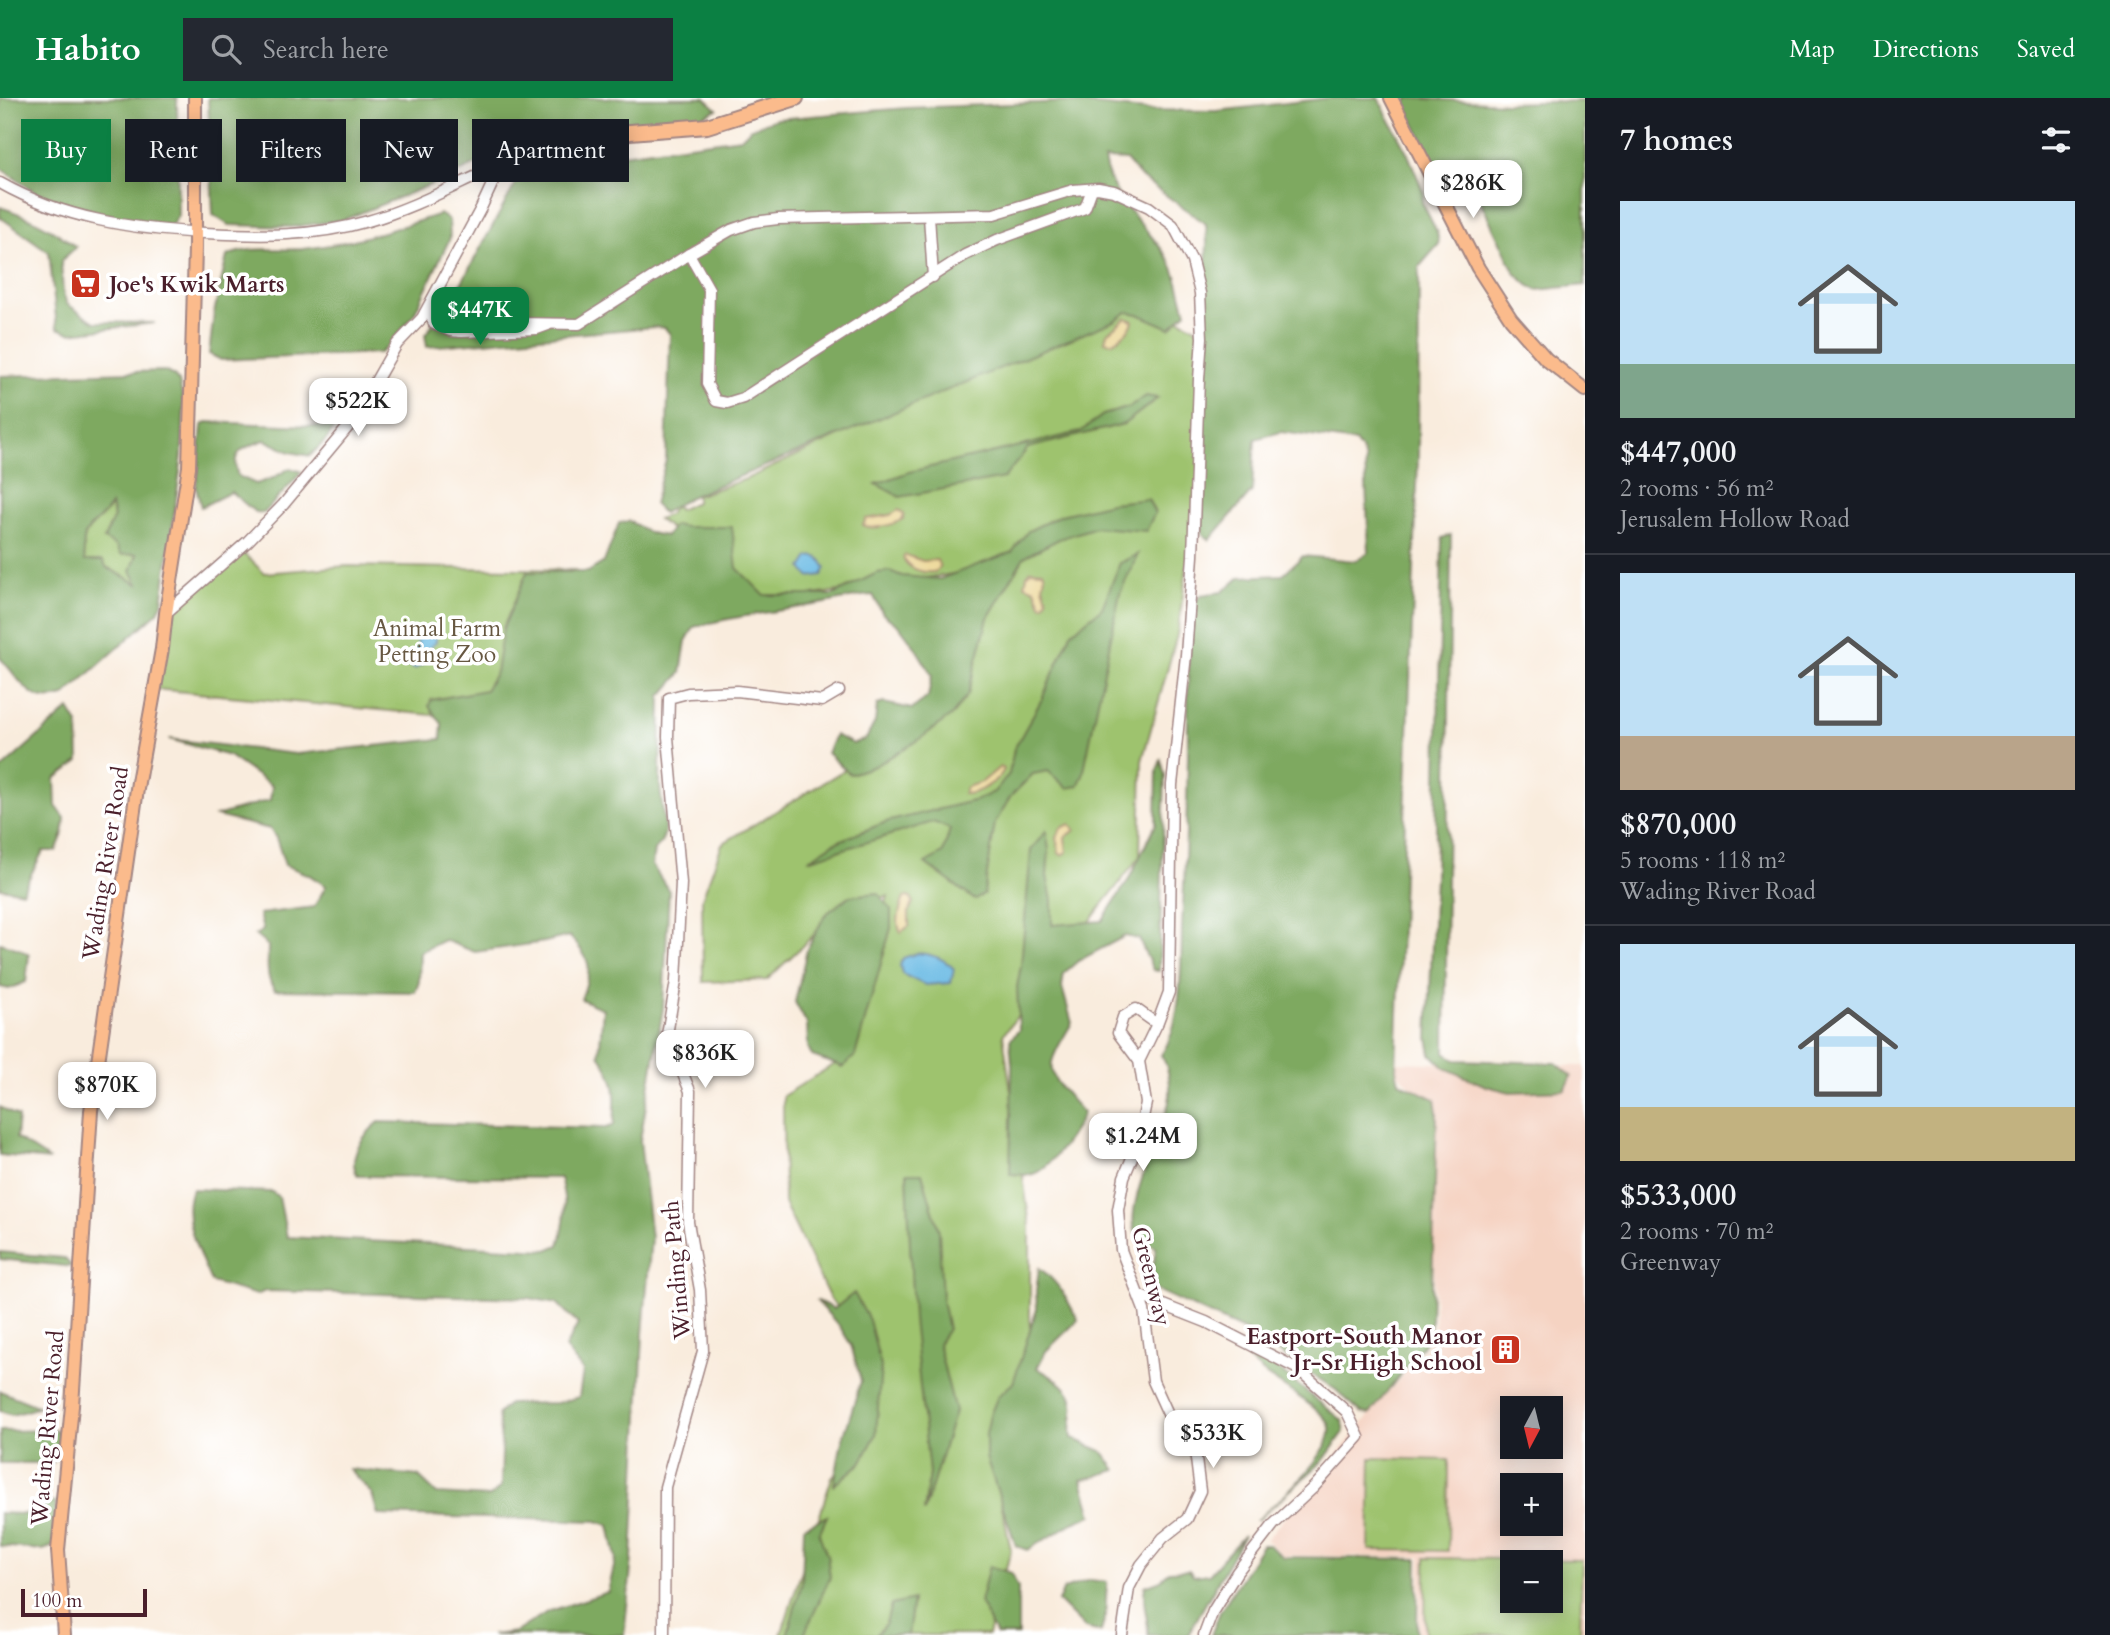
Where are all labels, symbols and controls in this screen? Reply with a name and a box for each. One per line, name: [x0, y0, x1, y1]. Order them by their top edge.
search box: [183, 18, 673, 81]
text: Habito: [35, 27, 141, 72]
icon: search: [207, 30, 245, 68]
text: Search here: [263, 32, 389, 67]
text: Map: [1789, 33, 1835, 66]
text: Directions: [1873, 33, 1979, 66]
text: Saved: [2017, 33, 2075, 66]
chip: Buy: [21, 119, 111, 182]
chip: Rent: [125, 119, 222, 182]
chip: Filters: [236, 119, 346, 182]
chip: New: [360, 119, 458, 182]
chip: Apartment: [472, 119, 629, 182]
text: 7 homes: [1620, 120, 1733, 161]
icon: filters: [2037, 121, 2075, 159]
pin: $286K: [1424, 160, 1522, 220]
text: $286K: [1440, 167, 1506, 198]
icon: home: [1785, 246, 1911, 372]
supermarket icon: Joe's Kwik Marts: [69, 267, 103, 301]
place label: Joe's Kwik Marts: [106, 269, 285, 300]
pin: $447K: [431, 288, 529, 347]
text: $447K: [447, 294, 513, 325]
pin: $522K: [309, 378, 407, 438]
text: $522K: [325, 385, 391, 416]
text: $447,000: [1620, 432, 1736, 473]
text: 2 rooms · 56 m²: [1620, 473, 1773, 504]
text: Jerusalem Hollow Road: [1620, 504, 1850, 535]
park label: Animal Farm Petting Zoo: [373, 613, 502, 670]
icon: home: [1785, 618, 1911, 744]
street label: Wading River Road: [75, 763, 136, 963]
text: $870,000: [1620, 804, 1736, 845]
text: 5 rooms · 118 m²: [1620, 845, 1785, 876]
text: Wading River Road: [1620, 876, 1816, 907]
icon: home: [1785, 989, 1911, 1115]
pin: $836K: [656, 1030, 754, 1090]
text: $836K: [672, 1037, 738, 1068]
pin: $870K: [58, 1062, 156, 1122]
text: $870K: [74, 1069, 140, 1100]
pin: $1.24M: [1086, 1114, 1200, 1173]
text: $1.24M: [1105, 1120, 1181, 1151]
text: $533,000: [1620, 1175, 1736, 1216]
street label: Winding Path: [655, 1199, 698, 1342]
text: 2 rooms · 70 m²: [1620, 1216, 1773, 1247]
street label: Greenway: [1124, 1223, 1179, 1329]
text: Greenway: [1620, 1247, 1721, 1278]
place label: Eastport-South Manor Jr-Sr High School: [1246, 1321, 1483, 1378]
street label: Wading River Road: [23, 1328, 72, 1528]
building icon: Eastport-South Manor Jr-Sr High School: [1488, 1332, 1522, 1366]
north arrow: [1500, 1396, 1563, 1460]
map controls: [1500, 1396, 1563, 1613]
pin: $533K: [1164, 1410, 1262, 1470]
text: $533K: [1180, 1417, 1246, 1448]
button: +: [1500, 1473, 1563, 1536]
button: −: [1500, 1550, 1563, 1613]
scale bar: [21, 1586, 147, 1618]
text: 100 m: [32, 1588, 82, 1614]

